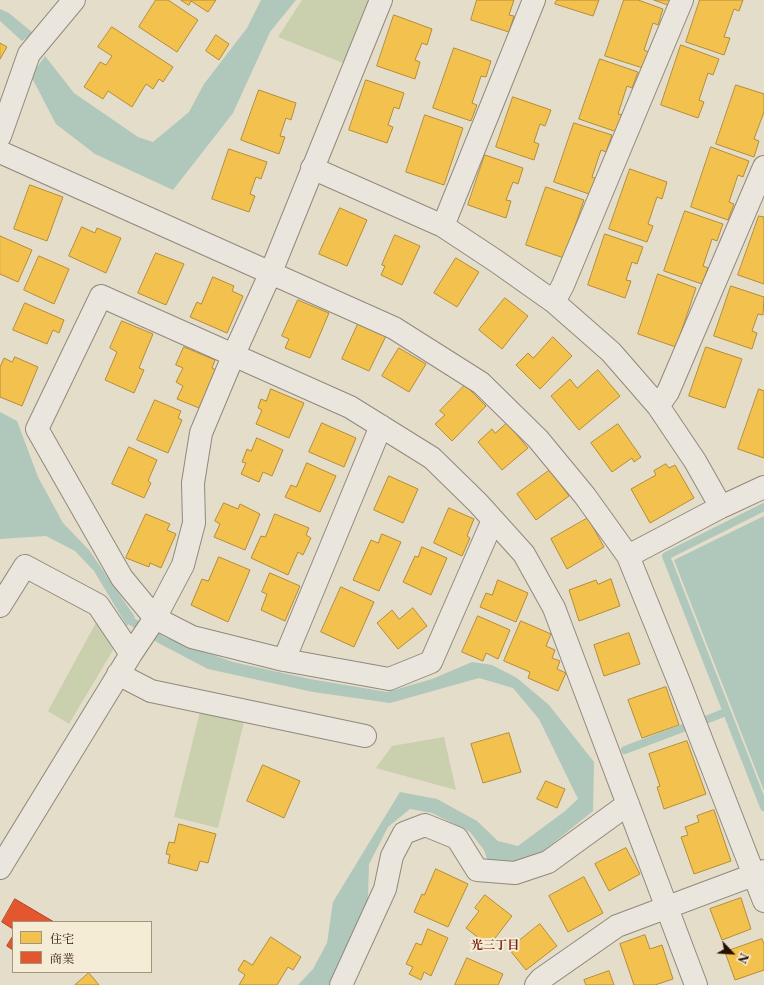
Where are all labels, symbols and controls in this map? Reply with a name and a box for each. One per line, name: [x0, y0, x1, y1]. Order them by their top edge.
legend: [12, 921, 152, 973]
text: 住宅: [50, 931, 74, 946]
north arrow: [712, 933, 752, 973]
district label: 光三丁目: [471, 939, 519, 953]
text: 商業: [50, 951, 74, 966]
text: N: [735, 951, 751, 965]

